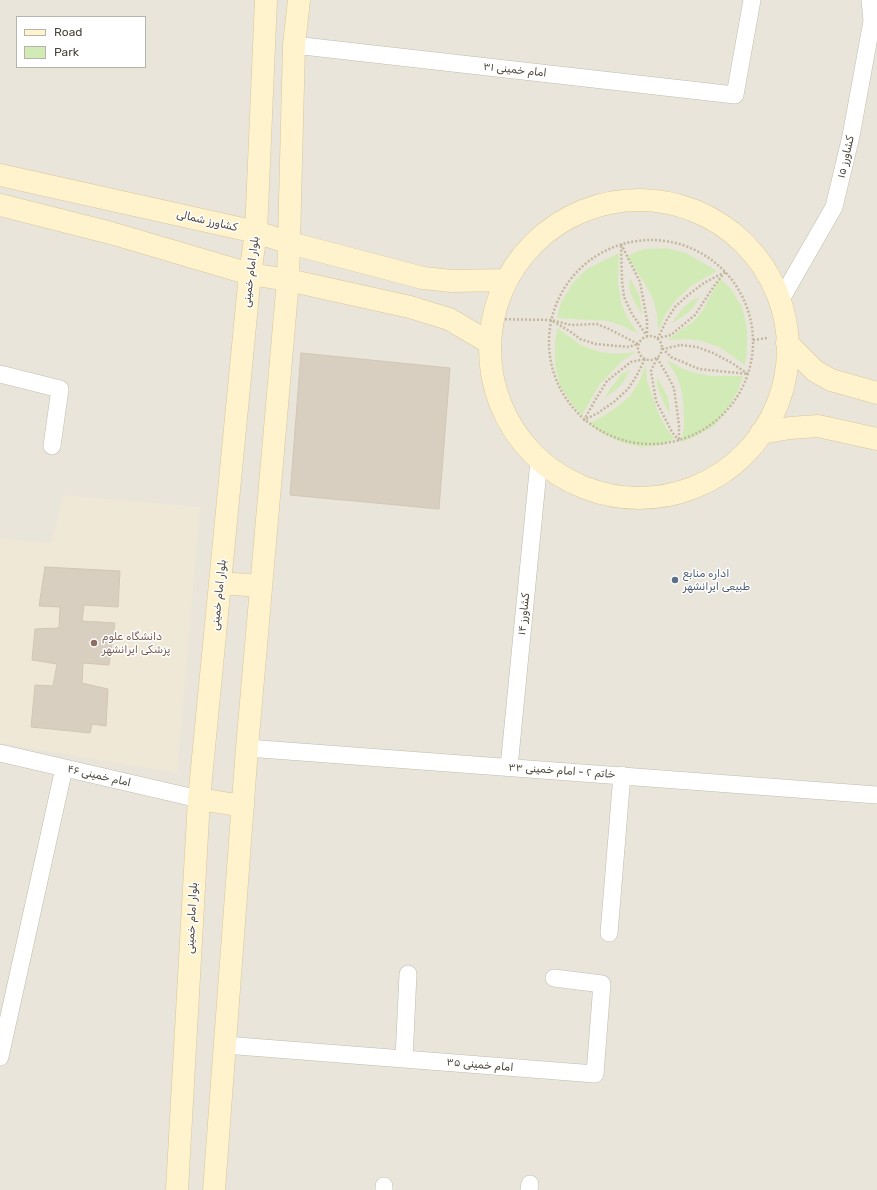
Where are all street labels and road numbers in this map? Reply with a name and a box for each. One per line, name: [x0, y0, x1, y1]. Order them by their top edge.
street label: امام خمینی ۳۱: [483, 60, 547, 80]
street label: کشاورز ۱۵: [835, 134, 857, 180]
street label: کشاورز شمالی: [175, 208, 239, 234]
street label: بلوار امام خمینی: [240, 236, 262, 308]
street label: بلوار امام خمینی: [209, 559, 229, 631]
street label: کشاورز ۱۴: [515, 592, 533, 636]
street label: خاتم ۲ - امام خمینی ۳۳: [508, 761, 616, 781]
street label: امام خمینی ۴۶: [66, 762, 132, 790]
street label: بلوار امام خمینی: [184, 882, 200, 954]
street label: امام خمینی ۳۵: [446, 1056, 514, 1074]

